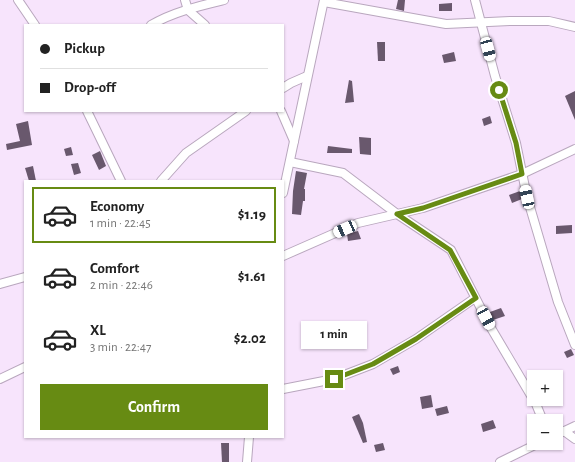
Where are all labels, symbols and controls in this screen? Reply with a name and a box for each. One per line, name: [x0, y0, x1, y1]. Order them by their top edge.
car: [479, 36, 497, 62]
text: Pickup: [64, 41, 105, 56]
text: Drop-off: [64, 80, 116, 95]
route start: [490, 81, 508, 99]
car: [519, 184, 535, 210]
icon: car: [42, 197, 78, 233]
text: Economy: [90, 199, 144, 214]
text: $1.19: [238, 207, 266, 222]
text: 1 min · 22:45: [90, 217, 151, 230]
car: [332, 219, 358, 239]
icon: car: [42, 259, 78, 295]
text: Comfort: [90, 261, 139, 276]
text: $1.61: [238, 269, 266, 284]
text: 2 min · 22:46: [90, 279, 153, 292]
car: [475, 305, 497, 331]
icon: car: [42, 321, 78, 357]
callout: 1 min: [301, 321, 367, 349]
text: XL: [90, 323, 106, 338]
text: 1 min: [320, 328, 348, 341]
text: $2.02: [234, 331, 266, 346]
text: 3 min · 22:47: [90, 341, 152, 354]
route end: [325, 370, 343, 388]
map controls: [527, 370, 563, 450]
button: +: [527, 370, 563, 406]
button: Confirm: [40, 384, 268, 430]
button: −: [527, 414, 563, 450]

